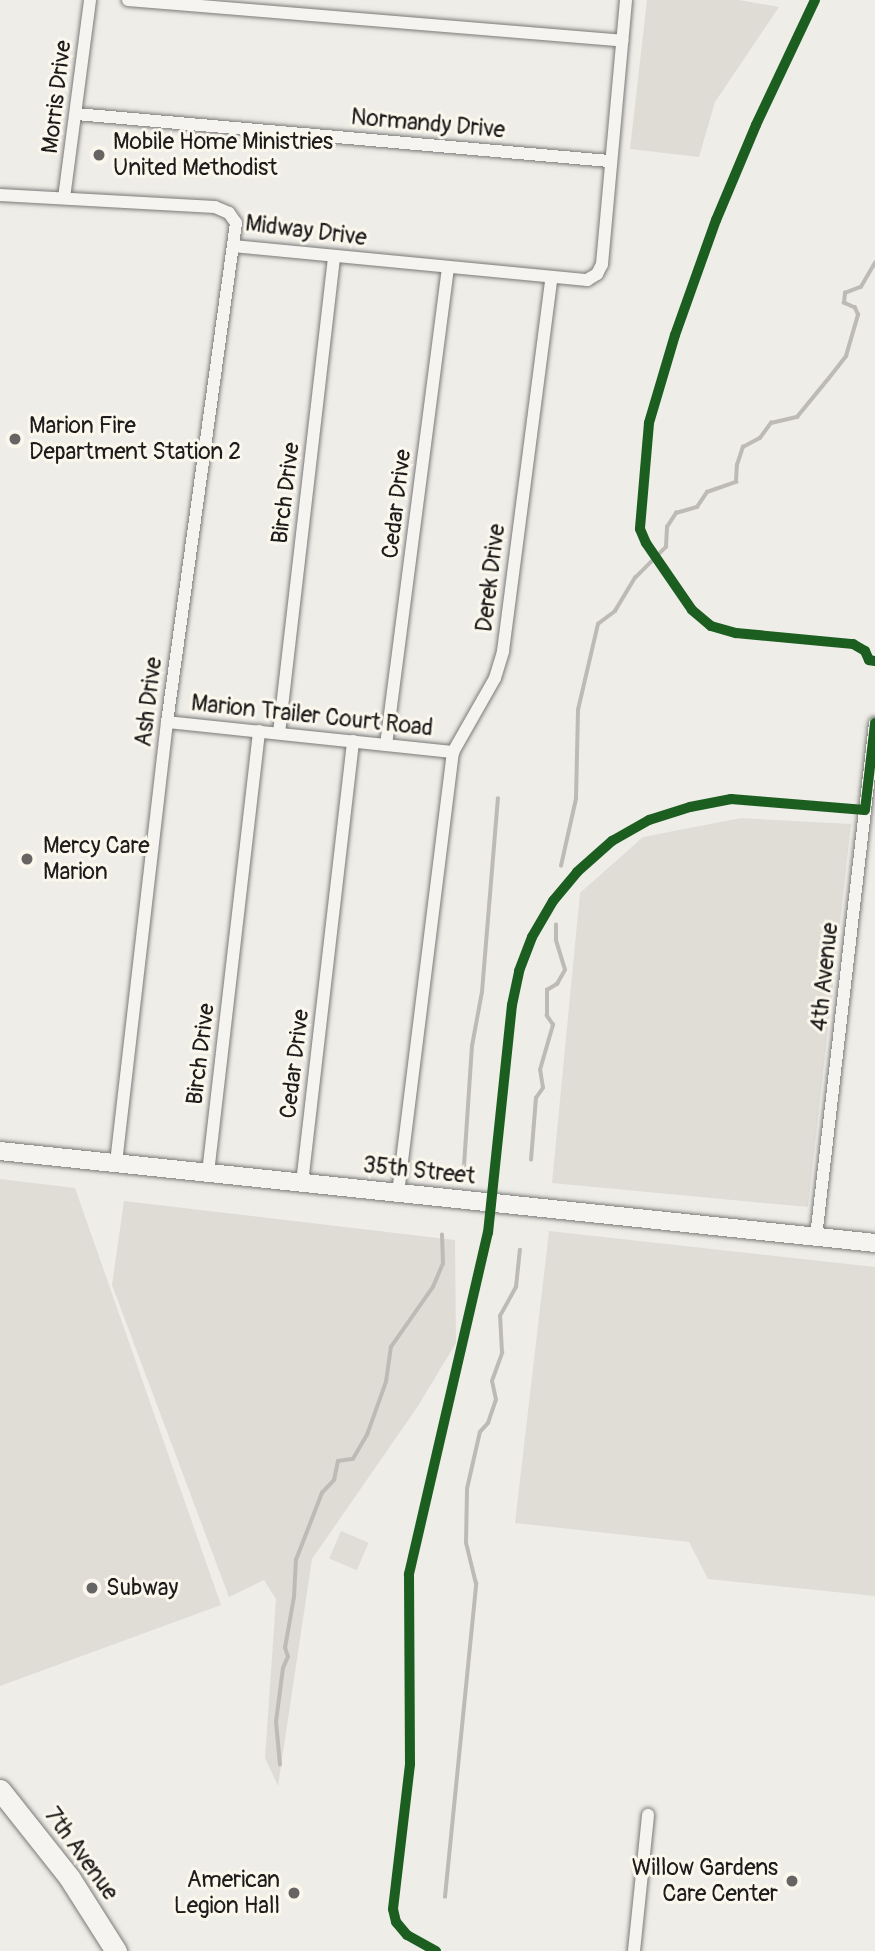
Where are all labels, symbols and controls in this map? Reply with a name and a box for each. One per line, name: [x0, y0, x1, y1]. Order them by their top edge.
street label: Morris Drive: [36, 39, 78, 155]
street label: Normandy Drive: [350, 104, 506, 144]
place label: Mobile Home Ministries United Methodist: [113, 128, 333, 182]
marker: Mobile Home Ministries United Methodist: [91, 147, 107, 163]
street label: Midway Drive: [244, 210, 368, 252]
place label: Marion Fire Department Station 2: [29, 412, 241, 466]
marker: Marion Fire Department Station 2: [7, 431, 23, 447]
street label: Birch Drive: [266, 441, 306, 545]
street label: Cedar Drive: [377, 448, 417, 560]
street label: Derek Drive: [471, 522, 511, 634]
street label: Ash Drive: [130, 656, 168, 748]
street label: Marion Trailer Court Road: [190, 690, 434, 742]
place label: Mercy Care Marion: [43, 832, 150, 886]
marker: Mercy Care Marion: [17, 849, 37, 869]
street label: 4th Avenue: [806, 921, 844, 1033]
street label: Birch Drive: [181, 1002, 221, 1106]
street label: Cedar Drive: [275, 1008, 315, 1120]
street label: 35th Street: [362, 1151, 476, 1191]
place label: Subway: [106, 1574, 178, 1602]
marker: Subway: [84, 1580, 100, 1596]
street label: 7th Avenue: [38, 1802, 124, 1906]
place label: Willow Gardens Care Center: [632, 1854, 778, 1908]
place label: American Legion Hall: [174, 1866, 280, 1920]
marker: Willow Gardens Care Center: [784, 1873, 800, 1889]
marker: American Legion Hall: [286, 1885, 302, 1901]

